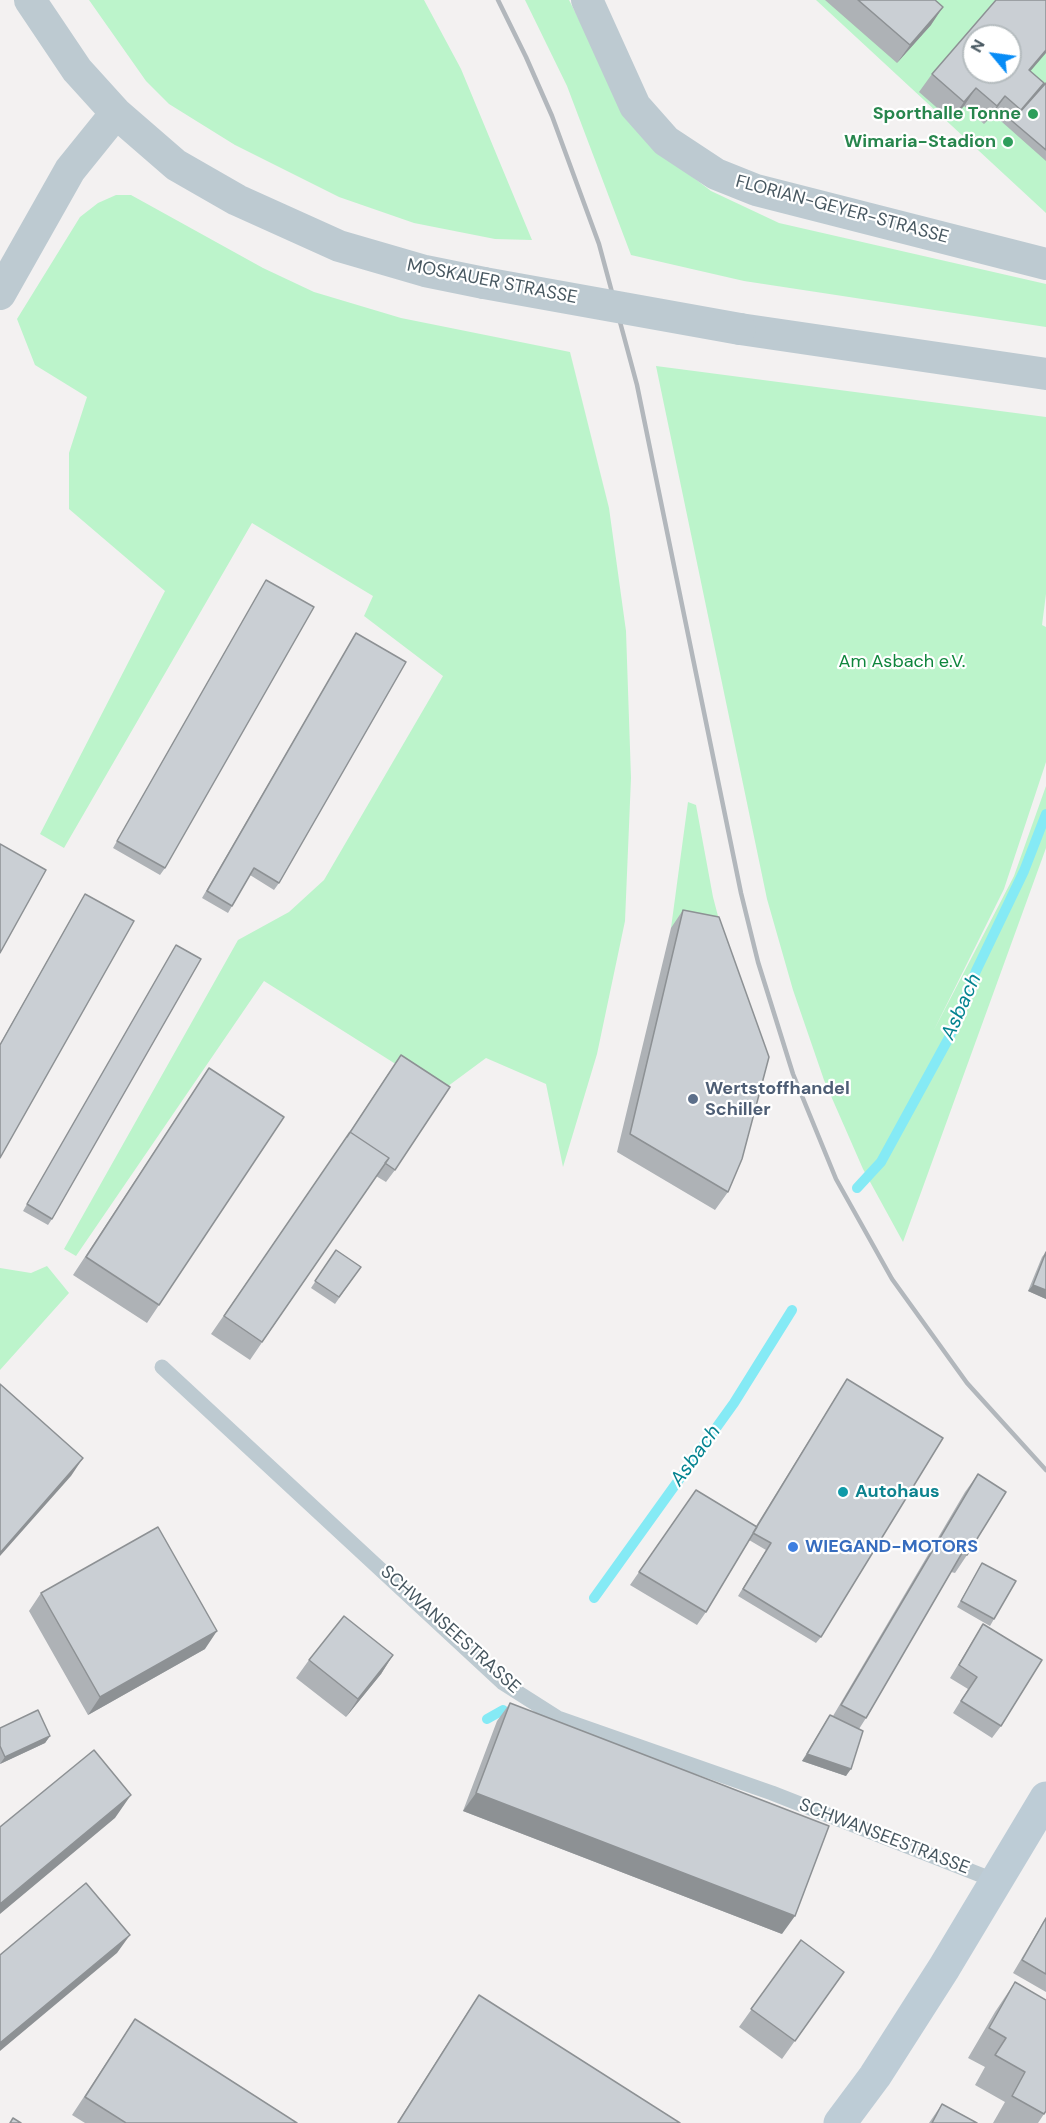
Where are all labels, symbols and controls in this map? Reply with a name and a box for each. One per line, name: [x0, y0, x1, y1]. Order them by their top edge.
north arrow: [962, 24, 1022, 84]
text: N: [966, 36, 990, 56]
place label: Sporthalle Tonne: [873, 103, 1021, 125]
marker: Sporthalle Tonne: [1026, 107, 1040, 121]
place label: Wimaria-Stadion: [844, 131, 996, 153]
marker: Wimaria-Stadion: [1001, 135, 1015, 149]
street label: FLORIAN-GEYER-STRASSE: [733, 171, 951, 249]
street label: MOSKAUER STRASSE: [405, 255, 579, 309]
park label: Am Asbach e.V.: [839, 651, 965, 673]
water label: Asbach: [937, 970, 987, 1044]
place label: Wertstoffhandel Schiller: [705, 1078, 850, 1120]
marker: Wertstoffhandel Schiller: [686, 1092, 700, 1106]
water label: Asbach: [666, 1421, 726, 1491]
place label: Autohaus: [855, 1481, 940, 1503]
marker: Autohaus: [836, 1485, 850, 1499]
place label: WIEGAND-MOTORS: [805, 1536, 978, 1558]
marker: WIEGAND-MOTORS: [786, 1540, 800, 1554]
street label: SCHWANSEESTRASSE: [376, 1561, 524, 1699]
street label: SCHWANSEESTRASSE: [796, 1795, 972, 1879]

